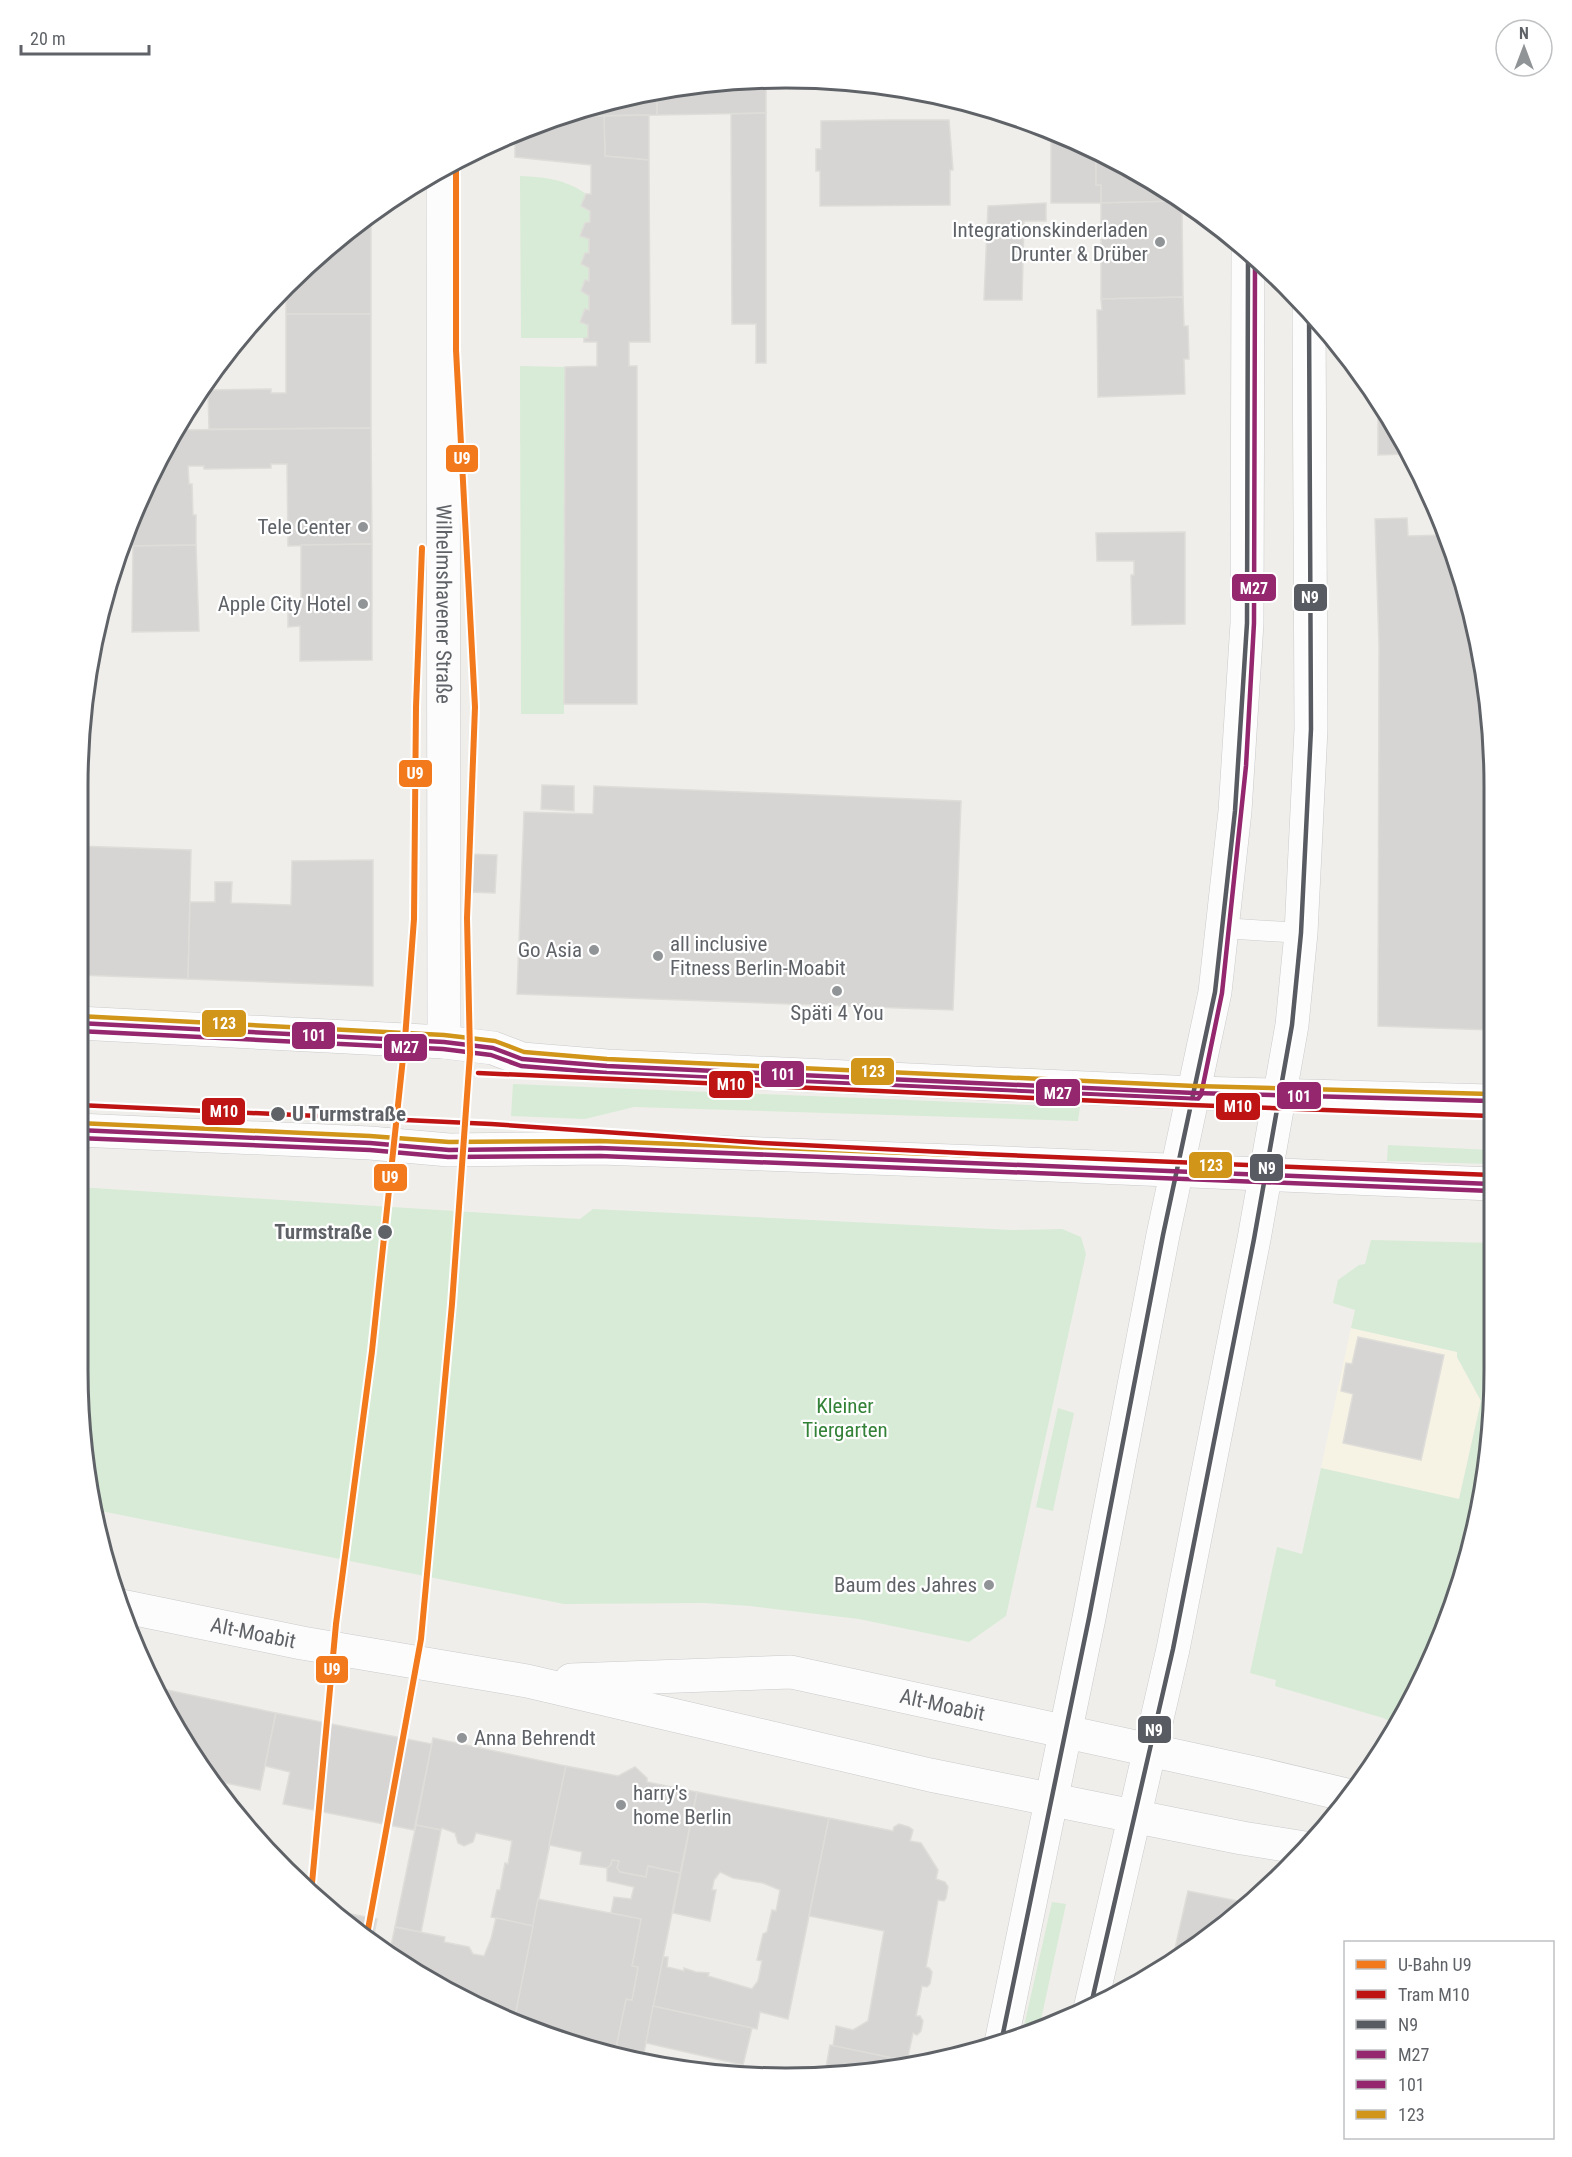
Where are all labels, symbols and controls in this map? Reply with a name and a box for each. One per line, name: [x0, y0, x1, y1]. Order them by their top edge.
scale bar: [21, 18, 148, 56]
north arrow: [1494, 18, 1554, 78]
text: N: [1519, 24, 1529, 43]
text: 20 m: [30, 28, 65, 49]
place label: Integrationskinderladen Drunter & Drüber: [952, 218, 1148, 266]
marker: Integrationskinderladen Drunter & Drüber: [1153, 235, 1167, 249]
line badge: U9: [445, 444, 479, 473]
text: U9: [453, 449, 471, 468]
street label: Wilhelmshavener Straße: [431, 504, 456, 704]
place label: Tele Center: [257, 515, 351, 539]
marker: Tele Center: [356, 520, 370, 534]
line badge: M27: [1231, 573, 1277, 602]
text: M27: [1240, 579, 1268, 598]
line badge: N9: [1293, 583, 1328, 612]
text: N9: [1301, 588, 1319, 607]
place label: Apple City Hotel: [218, 592, 351, 616]
marker: Apple City Hotel: [356, 597, 370, 611]
line badge: U9: [398, 759, 433, 788]
text: U9: [406, 764, 424, 783]
place label: all inclusive Fitness Berlin-Moabit: [670, 932, 846, 980]
place label: Go Asia: [518, 938, 582, 962]
marker: Go Asia: [587, 943, 601, 957]
marker: all inclusive Fitness Berlin-Moabit: [651, 949, 665, 963]
marker: Späti 4 You: [830, 984, 844, 998]
place label: Späti 4 You: [790, 1001, 884, 1025]
line badge: 123: [201, 1009, 247, 1038]
text: 123: [212, 1014, 236, 1033]
line badge: 101: [291, 1021, 336, 1050]
text: 101: [302, 1026, 326, 1045]
line badge: M27: [383, 1033, 428, 1062]
text: M27: [391, 1038, 419, 1057]
line badge: 123: [850, 1057, 895, 1086]
line badge: 101: [760, 1060, 805, 1088]
text: 123: [861, 1062, 885, 1081]
text: 101: [771, 1065, 795, 1084]
line badge: M10: [708, 1070, 754, 1099]
text: M10: [717, 1075, 745, 1094]
line badge: M27: [1035, 1078, 1081, 1107]
line badge: 101: [1276, 1081, 1322, 1110]
text: M27: [1044, 1084, 1072, 1103]
text: 101: [1287, 1087, 1311, 1106]
line badge: M10: [1215, 1092, 1261, 1121]
line badge: M10: [201, 1097, 246, 1126]
text: M10: [1224, 1097, 1252, 1116]
text: M10: [210, 1102, 238, 1121]
place label: U Turmstraße: [292, 1102, 406, 1126]
marker: U Turmstraße: [269, 1105, 287, 1123]
line badge: 123: [1188, 1151, 1233, 1179]
line badge: N9: [1249, 1153, 1284, 1182]
text: 123: [1199, 1156, 1223, 1175]
text: N9: [1258, 1159, 1276, 1178]
line badge: U9: [373, 1163, 408, 1192]
text: U9: [381, 1168, 399, 1187]
place label: Turmstraße: [274, 1220, 372, 1244]
marker: Turmstraße: [376, 1223, 394, 1241]
park label: Kleiner Tiergarten: [802, 1394, 888, 1442]
place label: Baum des Jahres: [834, 1573, 977, 1597]
marker: Baum des Jahres: [982, 1578, 996, 1592]
street label: Alt-Moabit: [209, 1613, 298, 1653]
line badge: U9: [315, 1655, 349, 1684]
text: U9: [323, 1660, 341, 1679]
street label: Alt-Moabit: [898, 1684, 987, 1726]
line badge: N9: [1137, 1715, 1172, 1744]
text: N9: [1145, 1721, 1163, 1740]
place label: Anna Behrendt: [474, 1726, 596, 1750]
marker: Anna Behrendt: [455, 1731, 469, 1745]
place label: harry's home Berlin: [633, 1781, 732, 1829]
marker: harry's home Berlin: [614, 1798, 628, 1812]
legend: [1344, 1941, 1554, 2139]
text: U-Bahn U9: [1398, 1954, 1472, 1975]
text: Tram M10: [1398, 1984, 1470, 2005]
text: N9: [1398, 2014, 1418, 2035]
text: M27: [1398, 2044, 1429, 2065]
text: 101: [1398, 2074, 1425, 2095]
text: 123: [1398, 2104, 1425, 2125]

